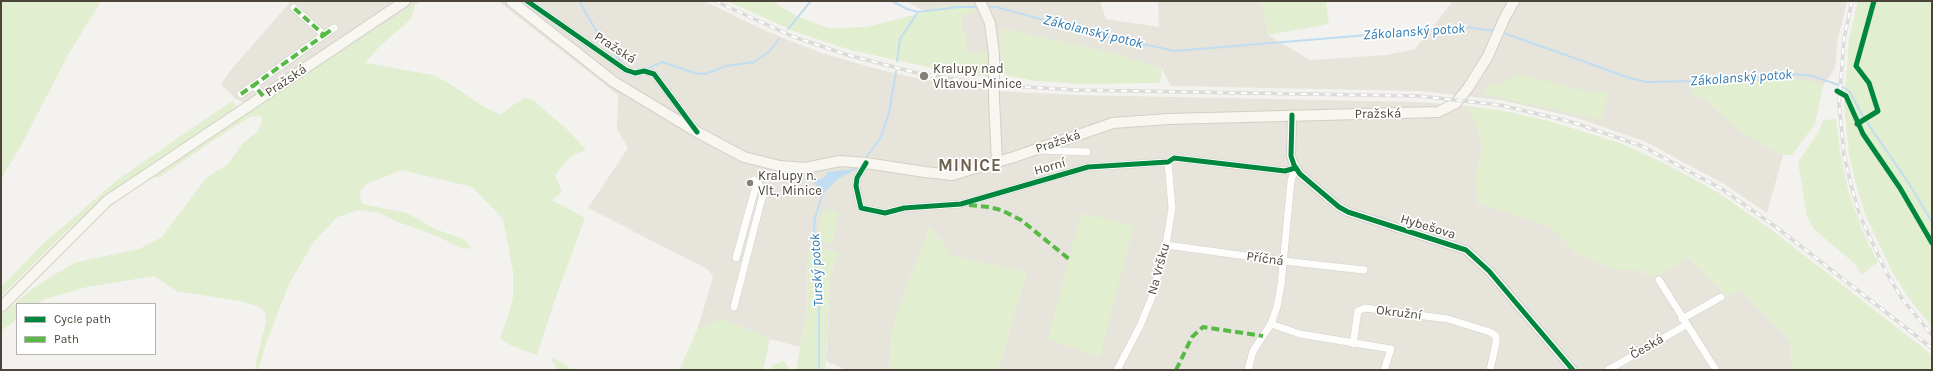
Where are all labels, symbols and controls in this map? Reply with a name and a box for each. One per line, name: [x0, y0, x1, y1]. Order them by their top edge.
water label: Zákolanský potok: [1041, 11, 1145, 53]
water label: Zákolanský potok: [1362, 20, 1466, 44]
street label: Pražská: [591, 29, 639, 67]
place label: Kralupy nad Vltavou-Minice: [933, 61, 1022, 92]
street label: Pražská: [262, 62, 310, 100]
water label: Zákolanský potok: [1689, 66, 1793, 90]
marker: Kralupy nad Vltavou-Minice: [918, 70, 930, 82]
street label: Pražská: [1355, 106, 1401, 122]
street label: Pražská: [1033, 127, 1083, 157]
street label: Horní: [1032, 155, 1068, 179]
district label: MINICE: [938, 156, 1002, 176]
place label: Kralupy n. Vlt., Minice: [758, 168, 822, 199]
marker: Kralupy n. Vlt., Minice: [745, 178, 755, 188]
street label: Hybešova: [1399, 211, 1457, 243]
water label: Turský potok: [807, 233, 827, 307]
street label: Na Vršku: [1145, 241, 1173, 297]
street label: Příčná: [1245, 249, 1285, 269]
street label: Okružní: [1375, 302, 1423, 324]
legend: [16, 303, 156, 355]
text: Cycle path: [54, 312, 111, 326]
street label: Česká: [1628, 331, 1666, 363]
text: Path: [54, 332, 79, 346]

